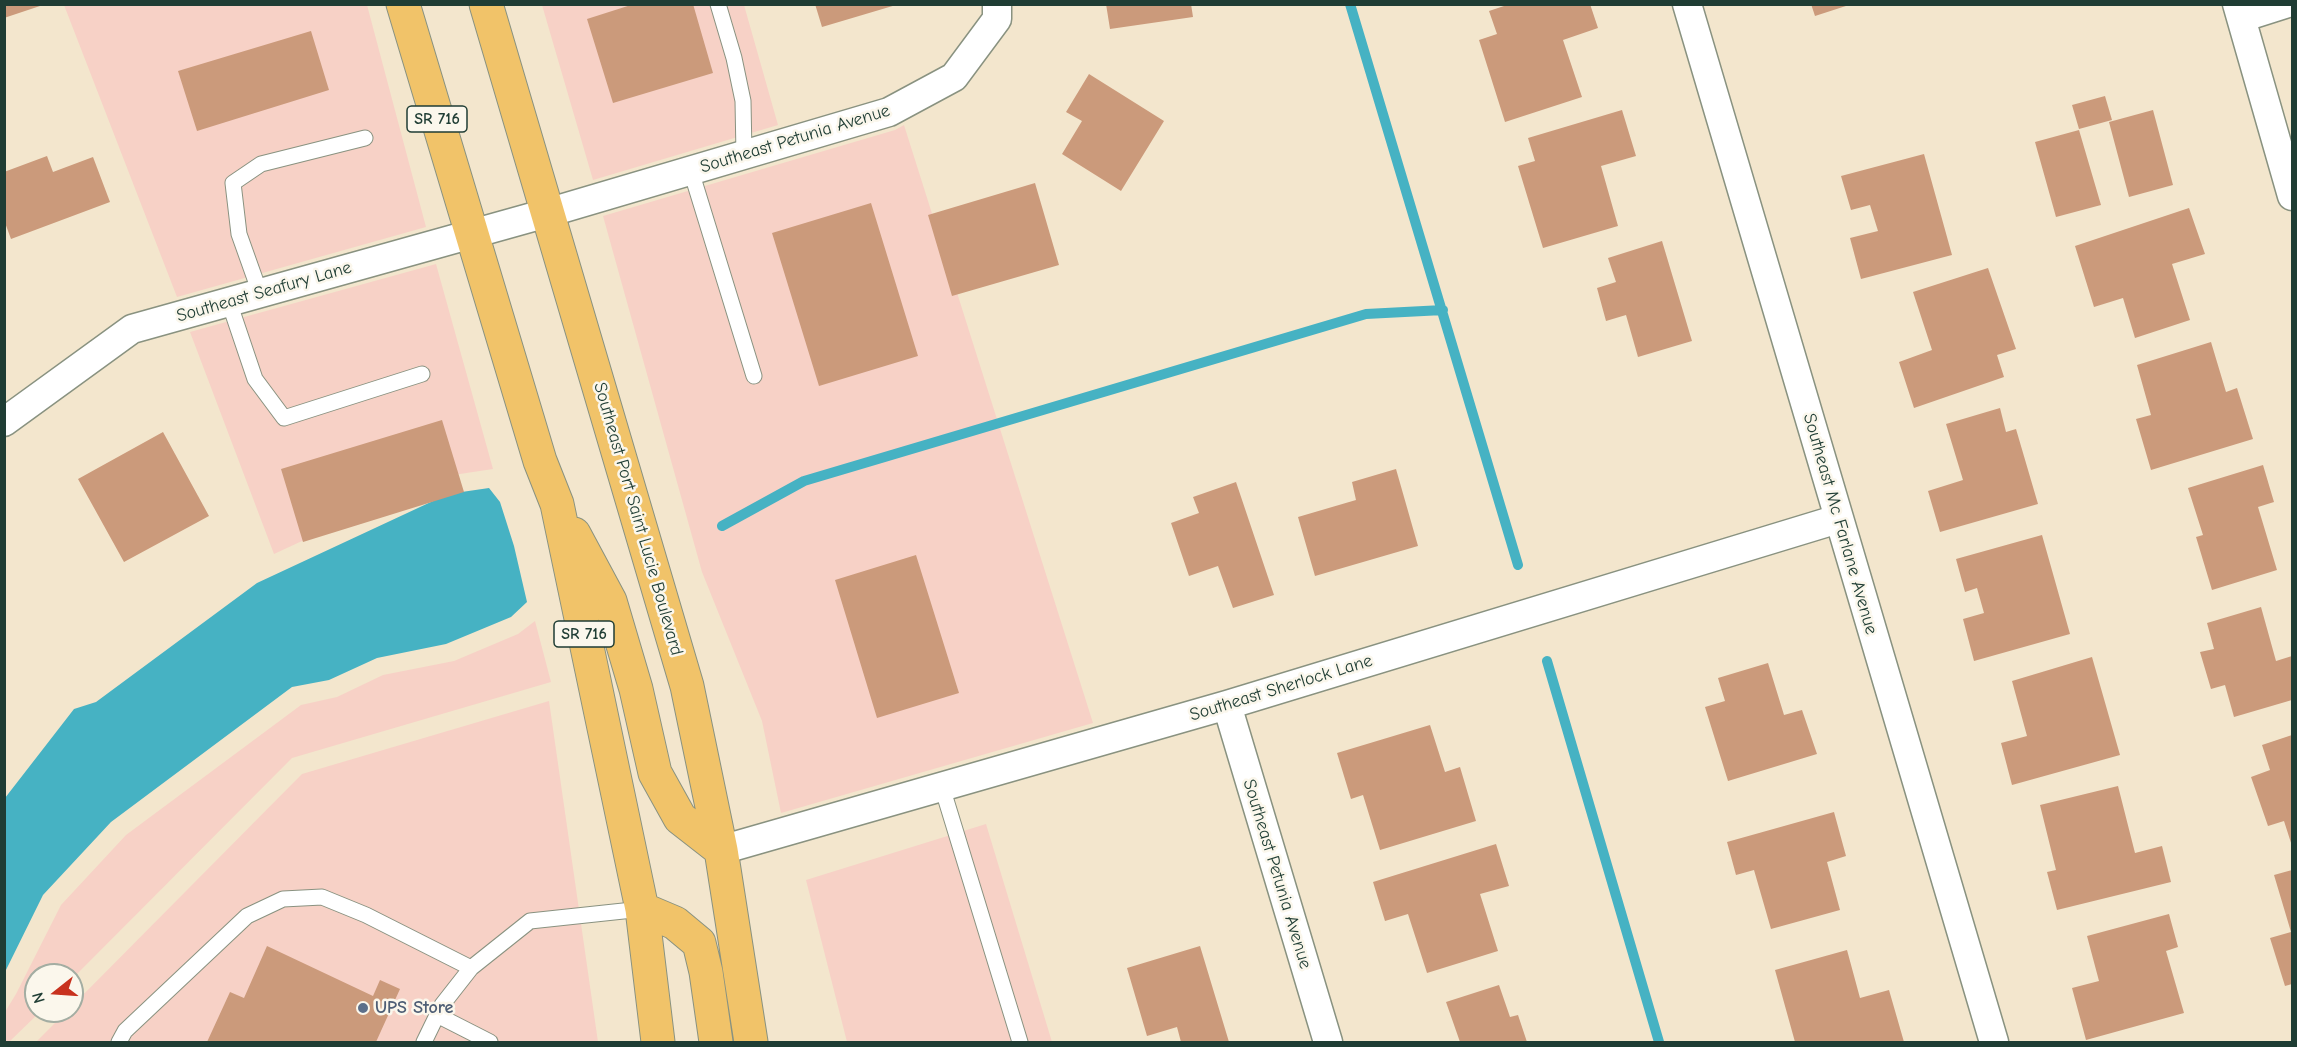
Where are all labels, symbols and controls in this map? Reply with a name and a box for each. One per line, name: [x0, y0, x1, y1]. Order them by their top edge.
street label: Southeast Petunia Avenue: [698, 100, 892, 178]
road number: SR 716: [407, 106, 467, 132]
street label: Southeast Seafury Lane: [174, 257, 354, 327]
street label: Southeast Port Saint Lucie Boulevard: [589, 380, 687, 658]
street label: Southeast Mc Farlane Avenue: [1798, 411, 1882, 637]
road number: SR 716: [554, 621, 614, 647]
street label: Southeast Sherlock Lane: [1187, 650, 1375, 726]
street label: Southeast Petunia Avenue: [1238, 777, 1316, 971]
north arrow: [24, 963, 84, 1023]
text: N: [29, 990, 49, 1005]
place label: UPS Store: [375, 997, 453, 1019]
marker: UPS Store: [356, 1001, 370, 1015]

